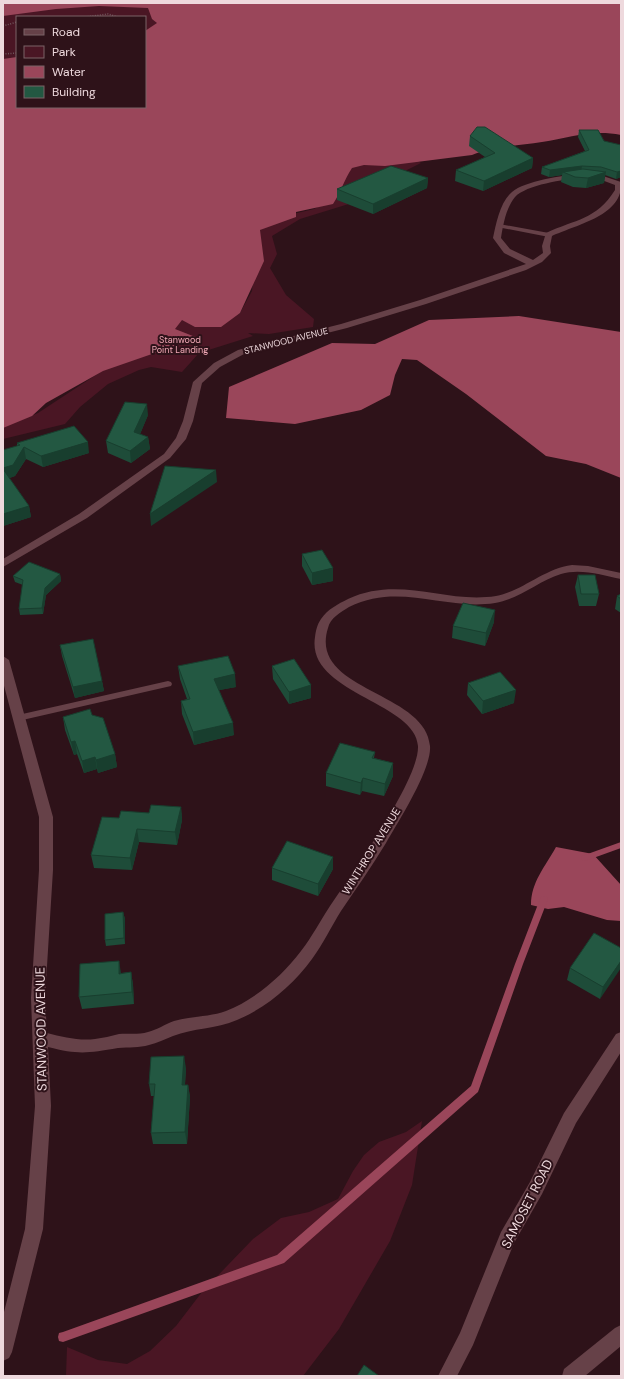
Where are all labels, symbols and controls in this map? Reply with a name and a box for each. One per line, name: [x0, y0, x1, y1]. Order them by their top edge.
legend: [16, 16, 146, 108]
text: Road: [52, 24, 80, 40]
text: Park: [52, 44, 76, 60]
text: Water: [52, 64, 86, 80]
text: Building: [52, 84, 96, 100]
street label: STANWOOD AVENUE: [243, 325, 329, 357]
park label: Stanwood Point Landing: [152, 334, 208, 356]
street label: WINTHROP AVENUE: [339, 805, 403, 897]
street label: STANWOOD AVENUE: [31, 967, 51, 1091]
street label: SAMOSET ROAD: [497, 1157, 557, 1251]

